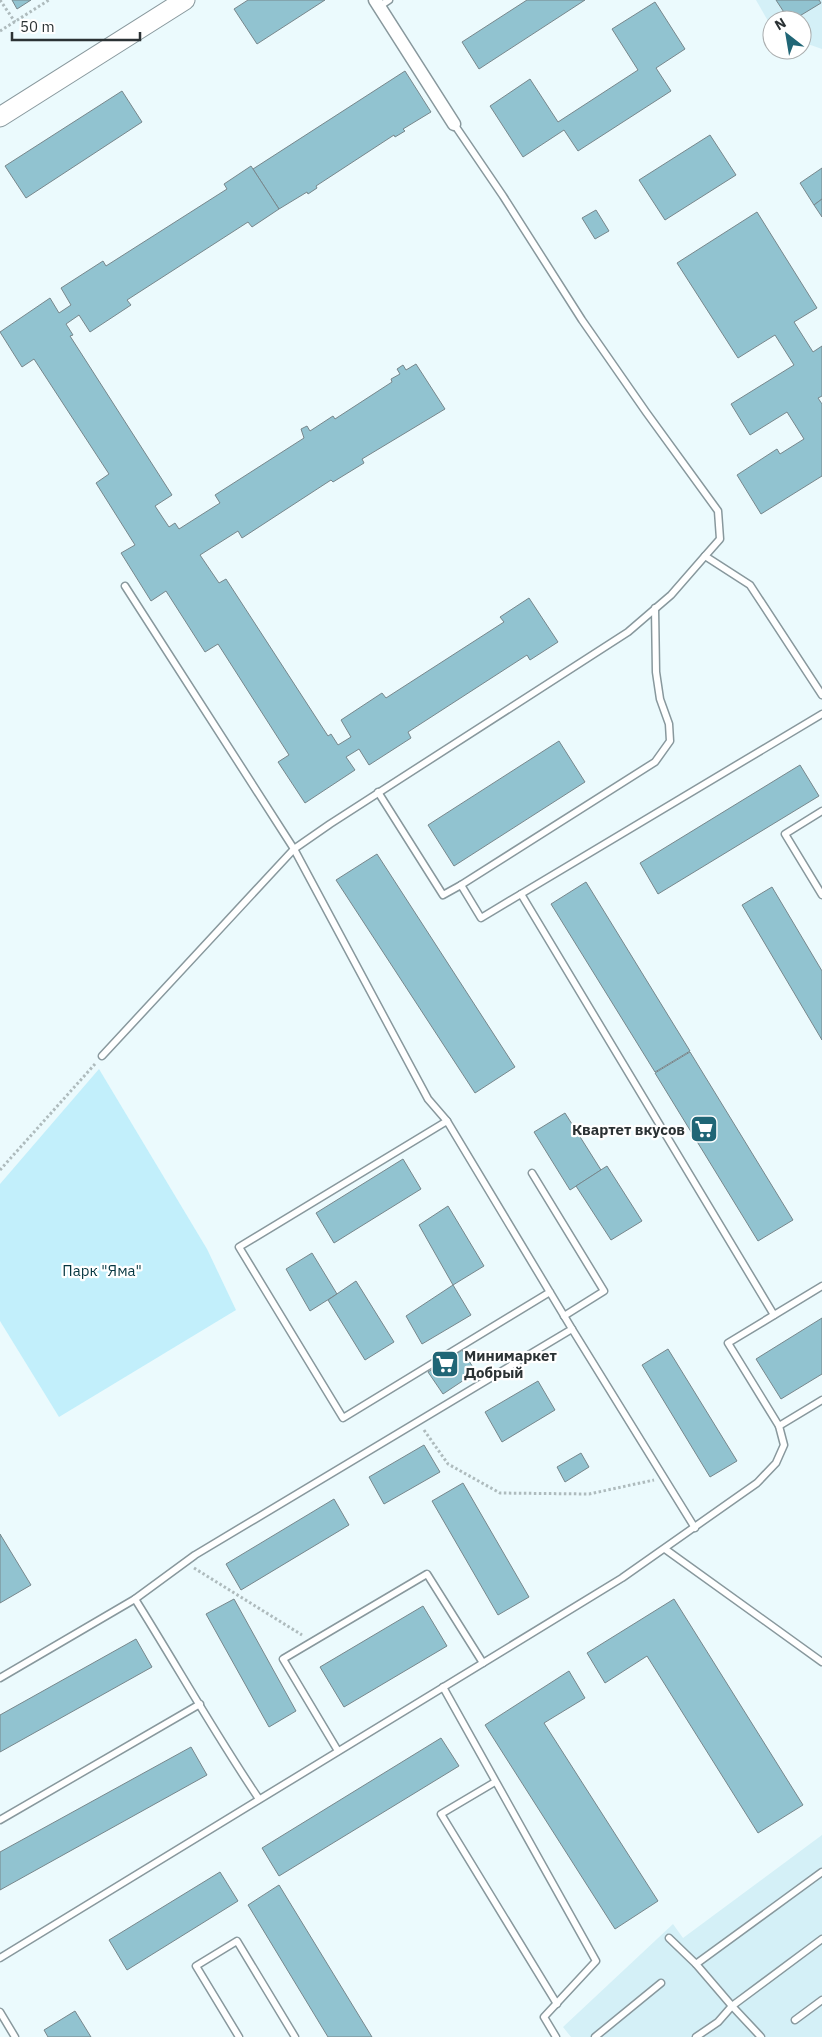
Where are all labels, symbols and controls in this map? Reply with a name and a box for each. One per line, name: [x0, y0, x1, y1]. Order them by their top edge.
scale bar: [12, 10, 140, 42]
north arrow: [762, 10, 812, 60]
text: N: [771, 14, 789, 34]
text: 50 m: [20, 17, 55, 36]
supermarket icon: Квартет вкусов: [689, 1114, 719, 1144]
place label: Квартет вкусов: [572, 1120, 685, 1139]
park label: Парк "Яма": [62, 1261, 142, 1280]
place label: Минимаркет Добрый: [464, 1346, 557, 1382]
supermarket icon: Минимаркет Добрый: [430, 1349, 460, 1379]

